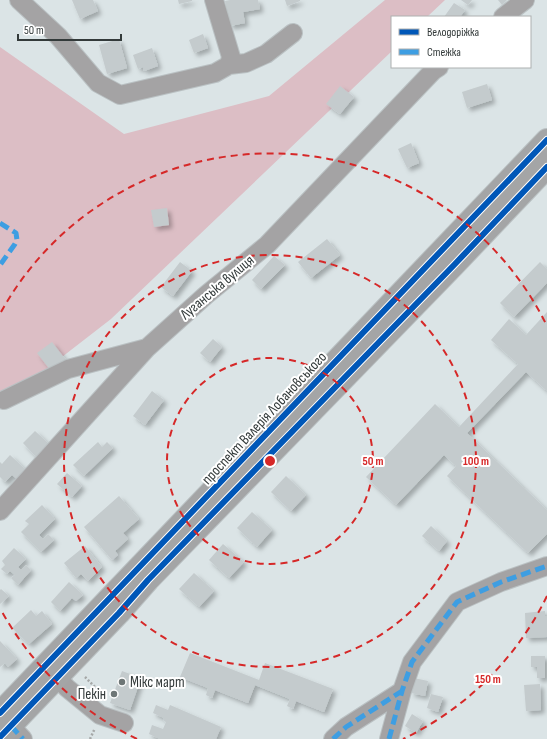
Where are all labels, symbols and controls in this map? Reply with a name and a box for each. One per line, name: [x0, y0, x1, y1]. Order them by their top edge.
scale bar: [18, 16, 121, 42]
legend: [391, 16, 531, 68]
text: 50 m: [24, 23, 44, 38]
text: Велодоріжка: [427, 25, 479, 40]
text: Стежка: [427, 45, 461, 60]
street label: Луганська вулиця: [176, 251, 258, 324]
street label: проспект Валерія Лобановського: [198, 348, 331, 489]
centre of rings: [263, 454, 277, 468]
text: 50 m: [363, 454, 383, 469]
text: 100 m: [463, 454, 489, 469]
text: 150 m: [475, 672, 501, 687]
place label: Мікс март: [130, 673, 185, 692]
marker: Мікс март: [117, 677, 127, 687]
place label: Пекін: [78, 685, 106, 704]
marker: Пекін: [109, 689, 119, 699]

